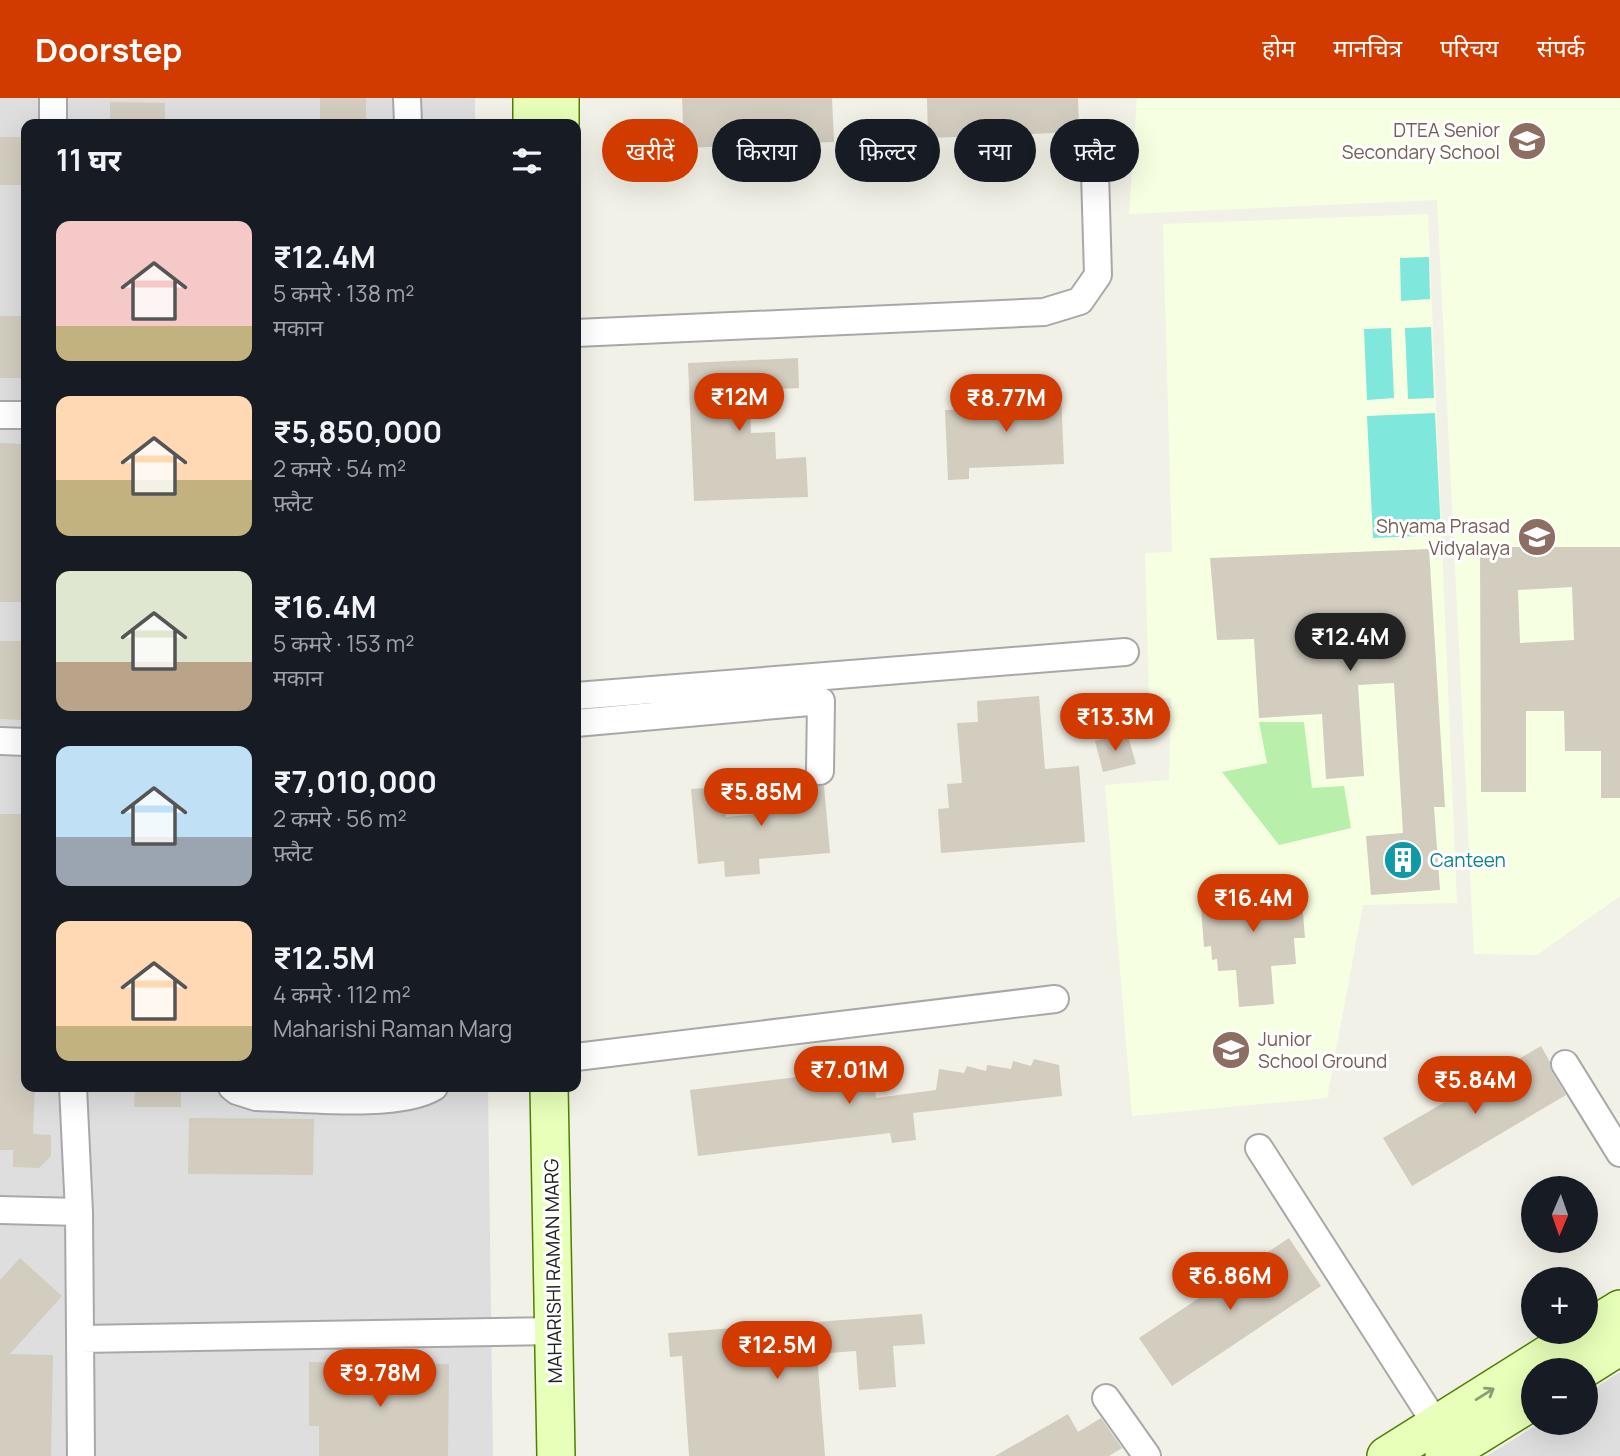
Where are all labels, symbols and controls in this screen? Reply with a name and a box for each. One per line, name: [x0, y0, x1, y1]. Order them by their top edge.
text: Doorstep: [35, 27, 182, 72]
text: होम: [1262, 31, 1295, 64]
text: मानचित्र: [1333, 31, 1402, 64]
text: परिचय: [1440, 31, 1499, 64]
text: संपर्क: [1537, 31, 1585, 64]
place label: DTEA Senior Secondary School: [1342, 117, 1500, 165]
chip: खरीदें: [602, 119, 698, 182]
chip: किराया: [712, 119, 821, 182]
chip: फ़िल्टर: [835, 119, 940, 182]
chip: नया: [954, 119, 1036, 182]
chip: फ़्लैट: [1050, 119, 1139, 182]
school or university icon: DTEA Senior Secondary School: [1506, 120, 1548, 162]
text: 11 घर: [56, 139, 121, 180]
icon: filters: [508, 142, 546, 180]
text: ₹12.4M: [273, 236, 376, 277]
icon: home: [112, 249, 196, 333]
text: 5 कमरे · 138 m²: [273, 277, 414, 309]
text: मकान: [273, 311, 323, 343]
pin: ₹12M: [698, 374, 780, 433]
pin: ₹8.77M: [949, 374, 1063, 434]
text: ₹12M: [710, 380, 768, 412]
text: ₹8.77M: [966, 381, 1046, 413]
text: ₹5,850,000: [273, 411, 442, 452]
icon: home: [112, 424, 196, 508]
text: 2 कमरे · 54 m²: [273, 452, 406, 484]
text: फ़्लैट: [273, 486, 313, 518]
place label: Shyama Prasad Vidyalaya: [1376, 513, 1510, 561]
school or university icon: Shyama Prasad Vidyalaya: [1516, 516, 1558, 558]
text: ₹16.4M: [273, 586, 376, 627]
icon: home: [112, 599, 196, 683]
pin: ₹12.4M: [1293, 614, 1407, 673]
text: ₹12.4M: [1311, 620, 1389, 652]
text: 5 कमरे · 153 m²: [273, 627, 414, 659]
text: मकान: [273, 661, 323, 693]
pin: ₹13.3M: [1058, 694, 1172, 753]
text: ₹13.3M: [1076, 700, 1154, 732]
text: ₹7,010,000: [273, 761, 437, 802]
pin: ₹5.85M: [704, 768, 818, 828]
icon: home: [112, 774, 196, 858]
text: ₹5.85M: [720, 775, 802, 807]
text: 2 कमरे · 56 m²: [273, 802, 407, 834]
text: फ़्लैट: [273, 836, 313, 868]
building icon: Canteen: [1382, 839, 1424, 881]
place label: Canteen: [1430, 847, 1506, 873]
pin: ₹16.4M: [1196, 874, 1310, 934]
text: ₹16.4M: [1213, 881, 1293, 913]
text: ₹12.5M: [273, 937, 375, 978]
icon: home: [112, 949, 196, 1033]
text: 4 कमरे · 112 m²: [273, 978, 411, 1010]
text: Maharishi Raman Marg: [273, 1012, 512, 1044]
place label: Junior School Ground: [1258, 1026, 1387, 1074]
school or university icon: Junior School Ground: [1210, 1029, 1252, 1071]
pin: ₹7.01M: [792, 1046, 906, 1106]
text: ₹7.01M: [810, 1053, 888, 1085]
pin: ₹5.84M: [1418, 1056, 1532, 1116]
text: ₹5.84M: [1434, 1063, 1516, 1095]
street label: MAHARISHI RAMAN MARG: [538, 1158, 568, 1384]
north arrow: [1521, 1176, 1598, 1253]
map controls: [1521, 1176, 1598, 1435]
pin: ₹6.86M: [1173, 1252, 1287, 1312]
text: ₹6.86M: [1188, 1259, 1272, 1291]
button: +: [1521, 1267, 1598, 1344]
pin: ₹12.5M: [720, 1322, 834, 1381]
text: ₹12.5M: [738, 1328, 816, 1360]
pin: ₹9.78M: [323, 1350, 437, 1409]
text: ₹9.78M: [339, 1356, 421, 1388]
button: −: [1521, 1358, 1598, 1435]
one-way arrow: [1475, 1386, 1495, 1400]

